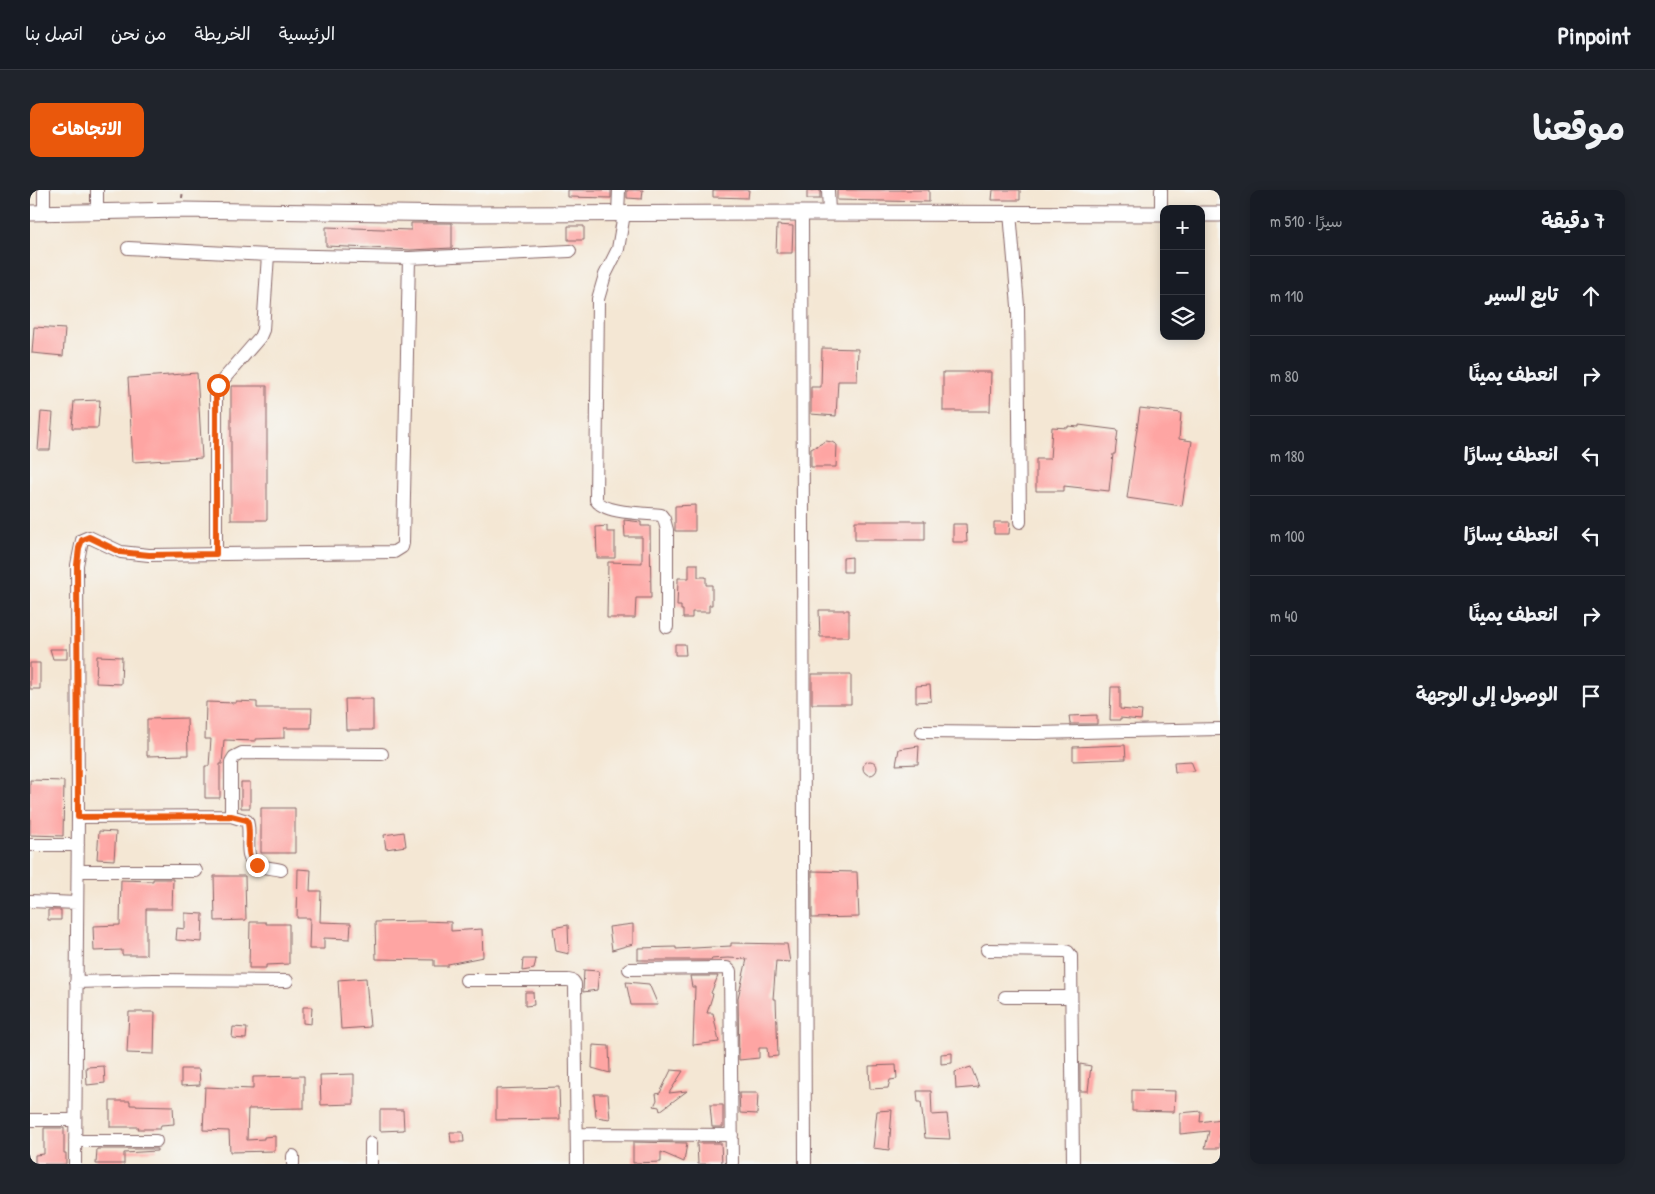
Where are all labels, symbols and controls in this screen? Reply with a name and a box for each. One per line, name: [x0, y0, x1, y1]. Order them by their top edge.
text: Pinpoint: [1558, 19, 1630, 51]
text: اتصل بنا: [25, 21, 83, 46]
text: من نحن: [111, 21, 167, 46]
text: الخريطة: [195, 21, 251, 46]
text: الرئيسية: [279, 21, 335, 46]
button: الاتجاهات: [30, 103, 144, 157]
text: موقعنا: [1532, 104, 1625, 151]
map controls: [1160, 205, 1205, 340]
button: +: [1160, 205, 1205, 250]
text: 7 دقيقة: [1541, 206, 1605, 235]
text: سيرًا · 510 m: [1270, 210, 1343, 232]
button: −: [1160, 250, 1205, 295]
text: تابع السير: [1486, 281, 1558, 307]
icon: ahead: [1577, 282, 1605, 310]
text: 110 m: [1270, 285, 1303, 307]
button: layers: [1160, 295, 1205, 340]
text: انعطف يمينًا: [1469, 361, 1558, 387]
icon: right: [1577, 362, 1605, 390]
text: 80 m: [1270, 365, 1299, 387]
route start: [207, 374, 230, 397]
text: انعطف يسارًا: [1464, 441, 1558, 467]
icon: left: [1577, 442, 1605, 470]
text: 180 m: [1270, 445, 1304, 467]
text: انعطف يسارًا: [1464, 521, 1558, 547]
icon: left: [1577, 522, 1605, 550]
text: 100 m: [1270, 525, 1305, 547]
text: انعطف يمينًا: [1469, 601, 1558, 627]
icon: right: [1577, 602, 1605, 630]
text: 40 m: [1270, 605, 1298, 627]
text: الوصول إلى الوجهة: [1416, 681, 1558, 707]
icon: arrive: [1577, 682, 1605, 710]
route end: [246, 854, 269, 877]

